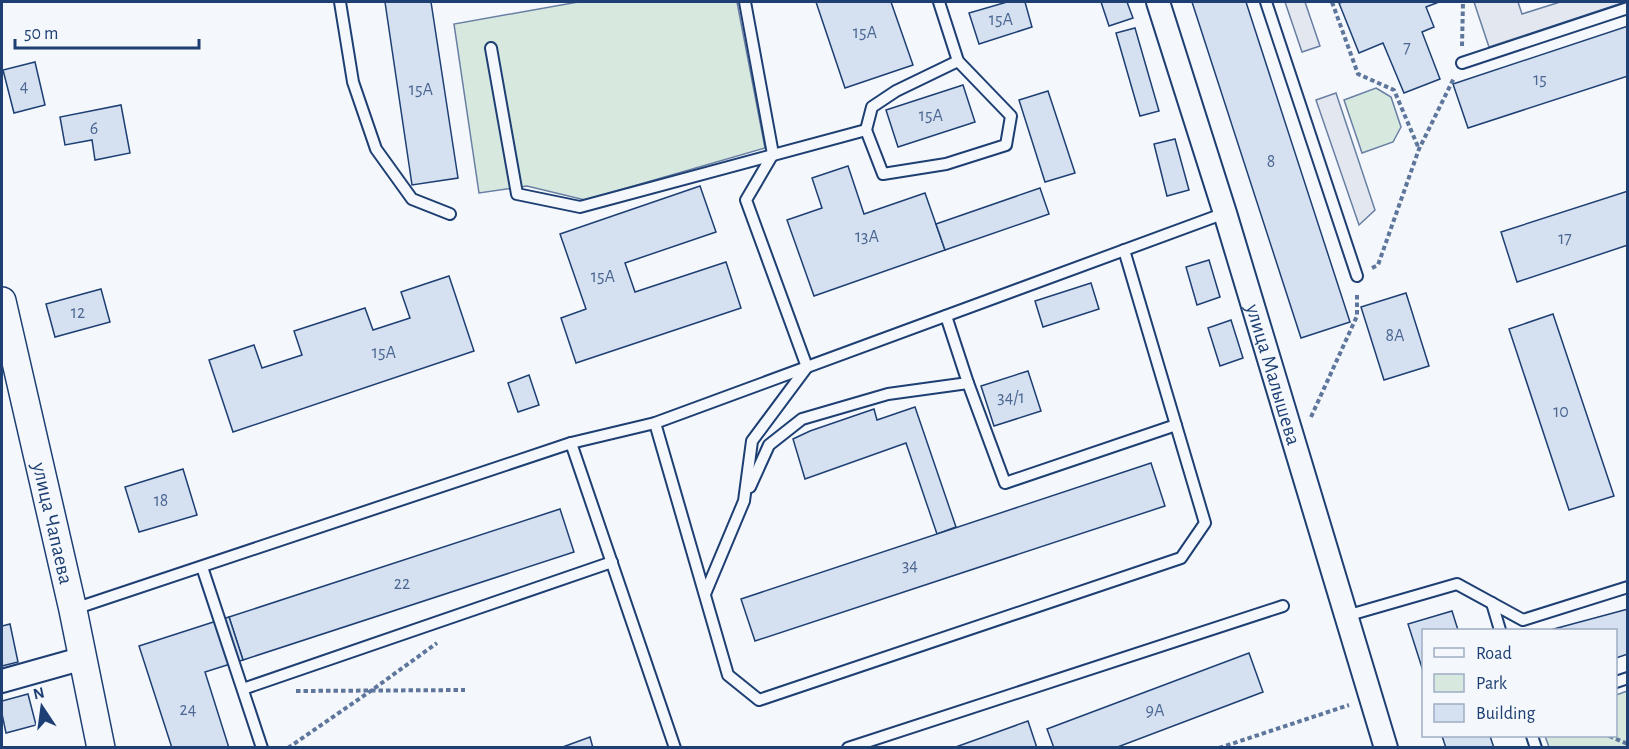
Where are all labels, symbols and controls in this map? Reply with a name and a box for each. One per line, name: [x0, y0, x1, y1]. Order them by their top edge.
house number: 15А: [989, 11, 1014, 29]
scale bar: [15, 12, 200, 50]
house number: 15А: [853, 24, 878, 42]
text: 50 m: [24, 25, 58, 43]
house number: 7: [1403, 39, 1411, 57]
house number: 15: [1533, 71, 1547, 89]
house number: 4: [20, 78, 29, 96]
house number: 15А: [409, 81, 434, 99]
house number: 15А: [919, 107, 944, 125]
house number: 6: [90, 120, 98, 138]
house number: 8: [1267, 153, 1275, 171]
house number: 13А: [855, 228, 880, 246]
house number: 17: [1558, 230, 1572, 248]
house number: 15А: [591, 268, 616, 286]
street label: улица Малышева: [1242, 300, 1305, 448]
house number: 12: [71, 304, 85, 322]
house number: 8А: [1385, 327, 1405, 345]
house number: 15А: [372, 344, 397, 362]
house number: 34/1: [997, 389, 1025, 407]
house number: 10: [1553, 403, 1569, 421]
street label: улица Чапаева: [29, 459, 77, 587]
house number: 18: [154, 492, 168, 510]
house number: 34: [902, 557, 918, 575]
house number: 22: [394, 575, 410, 593]
legend: [1422, 629, 1617, 737]
text: Road: [1476, 645, 1512, 663]
text: Park: [1476, 675, 1508, 693]
north arrow: [12, 677, 72, 737]
text: N: [32, 684, 46, 702]
house number: 24: [180, 701, 197, 719]
house number: 9А: [1145, 702, 1165, 720]
text: Building: [1476, 705, 1536, 723]

